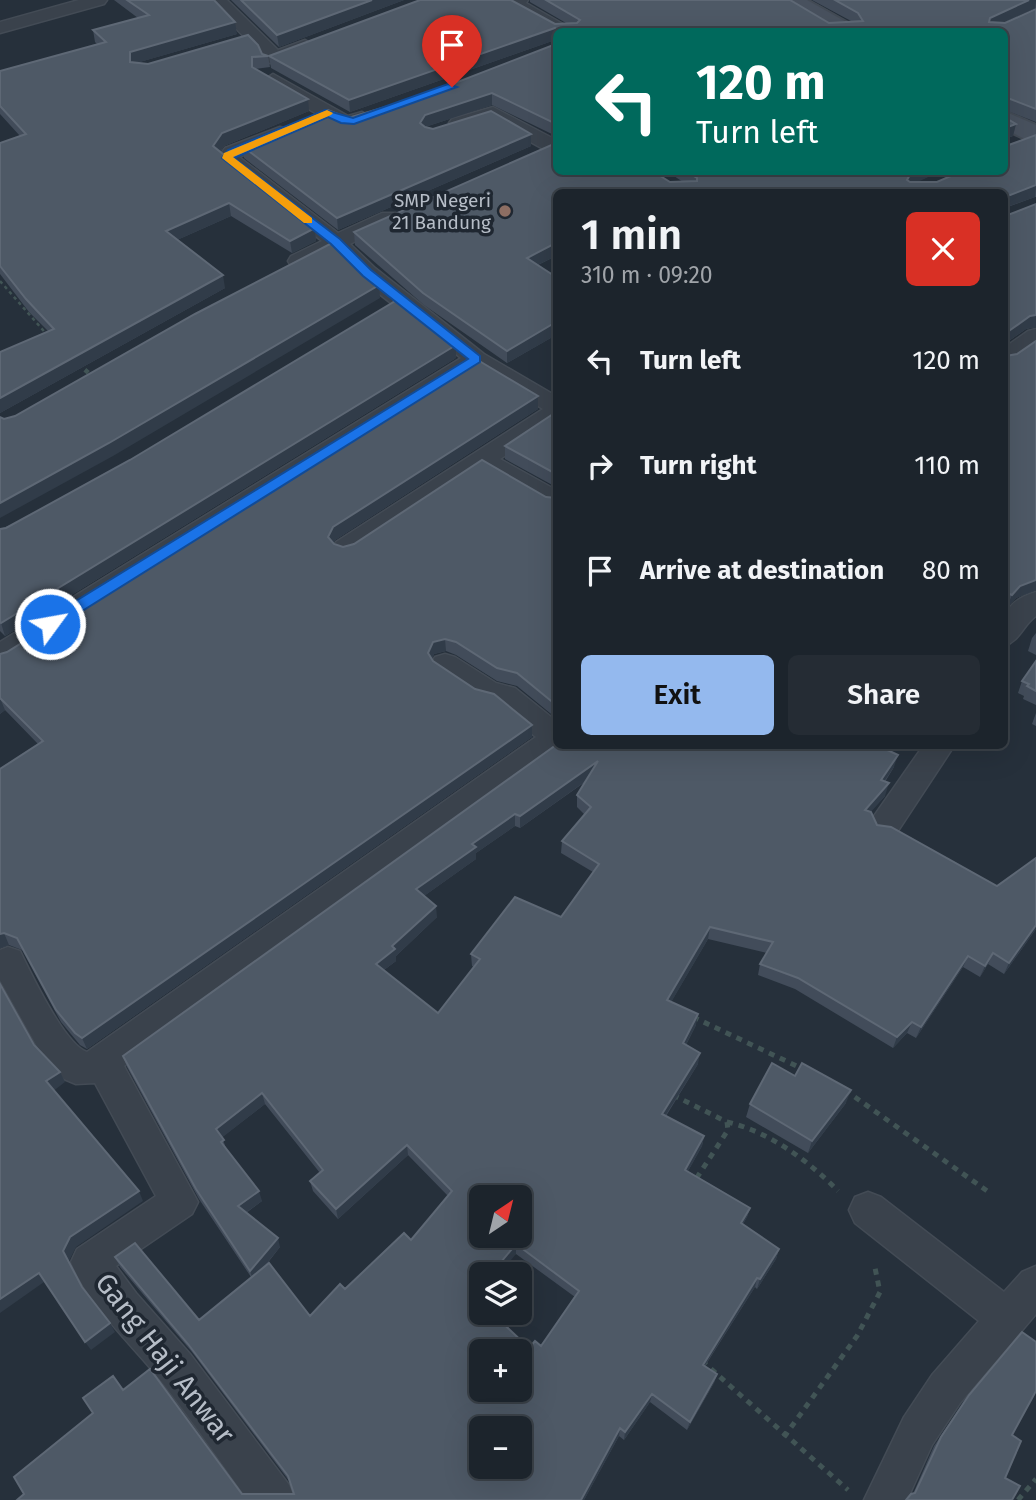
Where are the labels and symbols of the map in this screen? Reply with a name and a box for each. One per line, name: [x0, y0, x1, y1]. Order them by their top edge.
pin: [422, 15, 482, 87]
place label: SMP Negeri 21 Bandung: [392, 189, 491, 234]
marker: SMP Negeri 21 Bandung: [497, 203, 513, 219]
position arrow: [13, 587, 87, 661]
north arrow: [469, 1185, 532, 1248]
street label: Gang Haji Anwar: [88, 1266, 242, 1450]

